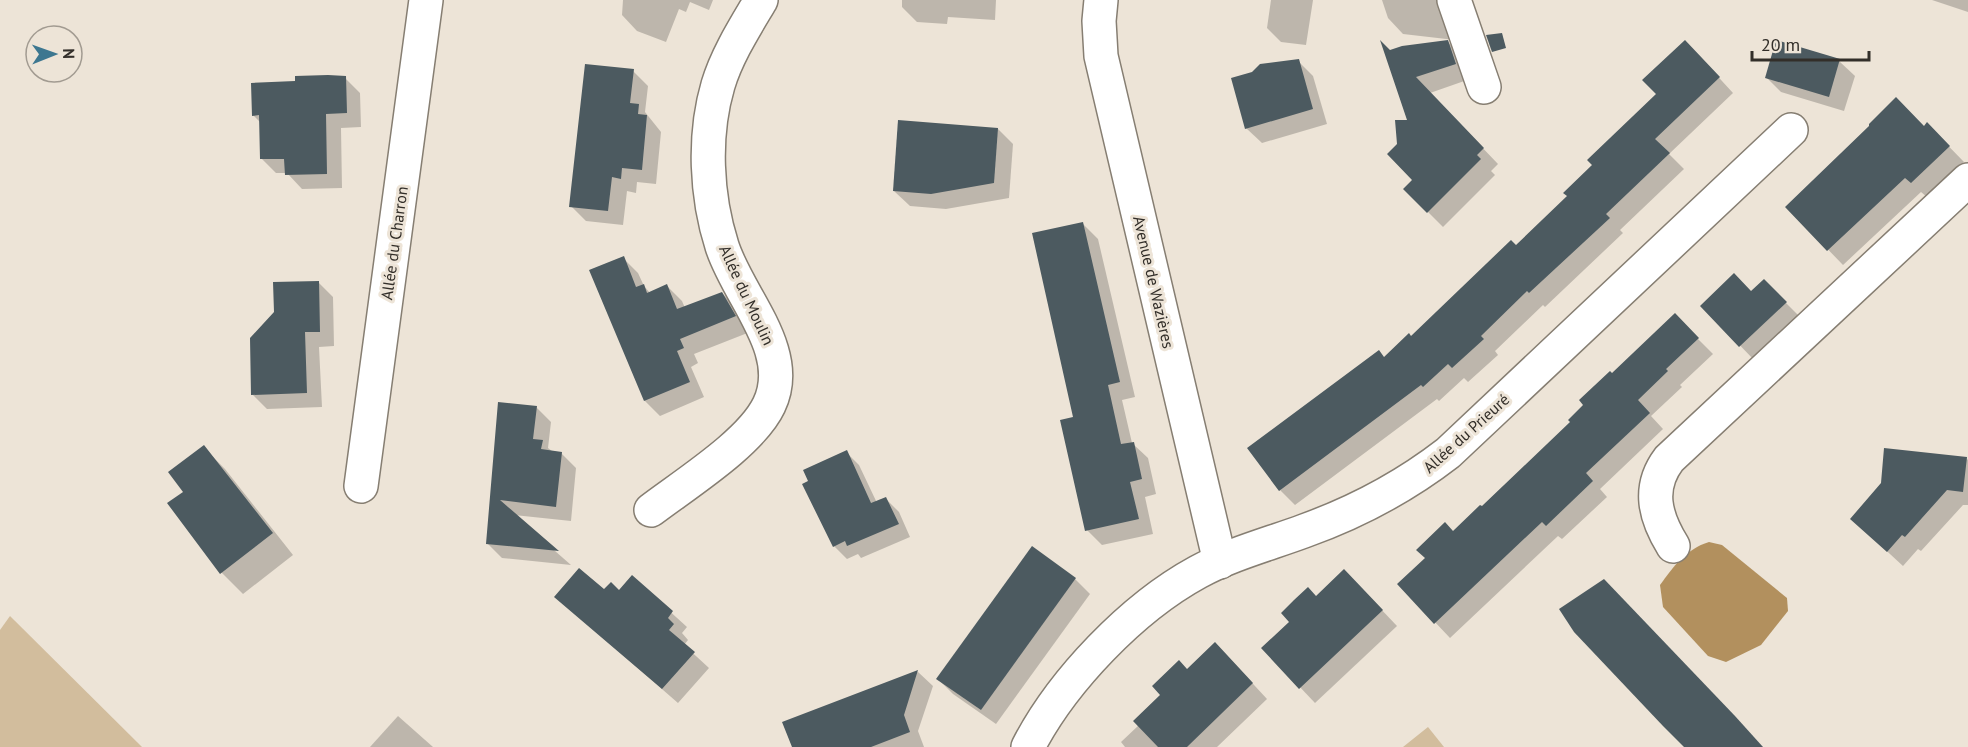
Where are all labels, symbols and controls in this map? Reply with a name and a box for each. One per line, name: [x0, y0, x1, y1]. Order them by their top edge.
north arrow: [24, 24, 84, 84]
scale bar: [1752, 24, 1869, 62]
text: 20 m: [1761, 33, 1800, 56]
text: N: [59, 48, 79, 59]
street label: Allée du Charron: [376, 185, 412, 301]
street label: Avenue de Wazières: [1129, 214, 1179, 350]
street label: Allée du Moulin: [715, 242, 779, 348]
street label: Allée du Prieuré: [1419, 389, 1513, 477]

